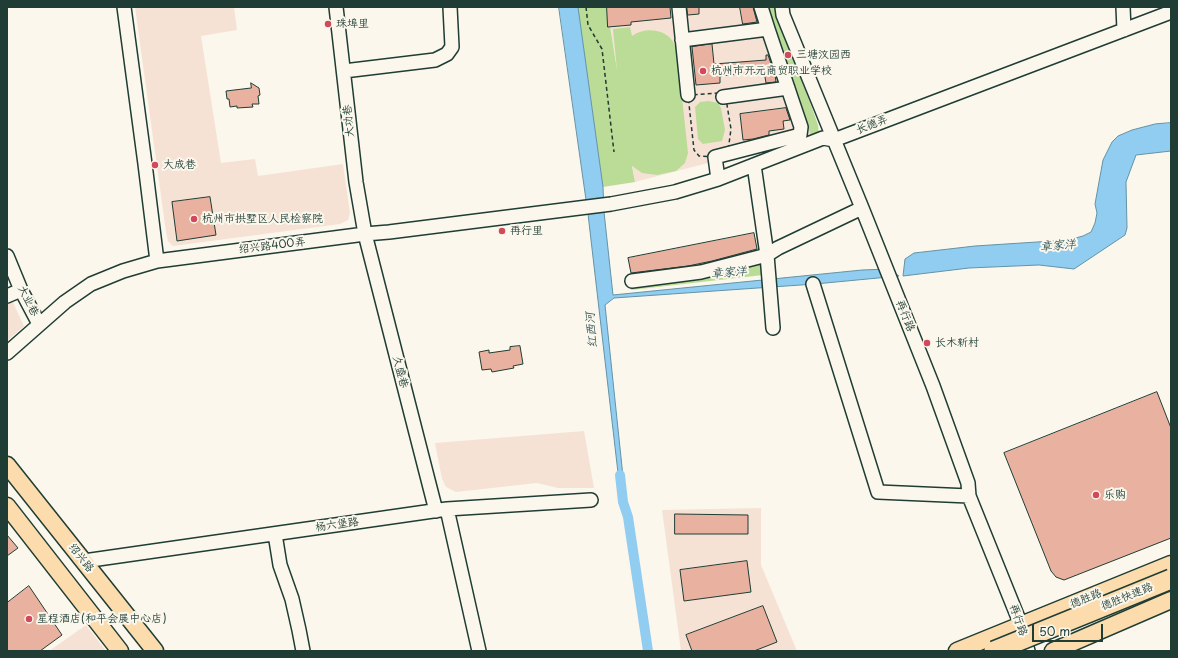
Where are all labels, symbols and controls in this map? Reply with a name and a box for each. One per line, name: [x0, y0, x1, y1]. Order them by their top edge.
place label: 珠埠里: [336, 17, 369, 31]
marker: 珠埠里: [323, 19, 333, 29]
place label: 三塘汶园西: [796, 48, 851, 62]
marker: 三塘汶园西: [783, 50, 793, 60]
place label: 杭州市开元商贸职业学校: [711, 64, 832, 78]
marker: 杭州市开元商贸职业学校: [698, 66, 708, 76]
street label: 大功巷: [341, 104, 357, 138]
street label: 长德弄: [854, 113, 890, 137]
place label: 大成巷: [163, 158, 196, 172]
marker: 大成巷: [150, 160, 160, 170]
place label: 杭州市拱墅区人民检察院: [202, 212, 323, 226]
marker: 杭州市拱墅区人民检察院: [189, 214, 199, 224]
place label: 再行里: [510, 224, 543, 238]
marker: 再行里: [497, 226, 507, 236]
street label: 绍兴路400弄: [238, 235, 306, 257]
water label: 章家洋: [1039, 237, 1077, 255]
water label: 章家洋: [710, 264, 748, 282]
street label: 大业巷: [15, 283, 41, 319]
street label: 再行路: [893, 298, 917, 334]
water label: 红西河: [583, 311, 601, 349]
place label: 长木新村: [935, 336, 979, 350]
marker: 长木新村: [922, 338, 932, 348]
street label: 久盛巷: [390, 354, 410, 390]
place label: 乐购: [1104, 488, 1126, 502]
marker: 乐购: [1091, 490, 1101, 500]
street label: 杨六堡路: [314, 515, 360, 535]
street label: 绍兴路: [65, 541, 97, 575]
street label: 德胜快速路: [1099, 581, 1155, 613]
street label: 德胜路: [1068, 587, 1104, 611]
street label: 再行路: [1006, 602, 1030, 638]
place label: 星程酒店(和平会展中心店): [37, 612, 167, 626]
marker: 星程酒店(和平会展中心店): [24, 614, 34, 624]
scale bar: [1034, 616, 1105, 642]
text: 50 m: [1039, 622, 1070, 640]

